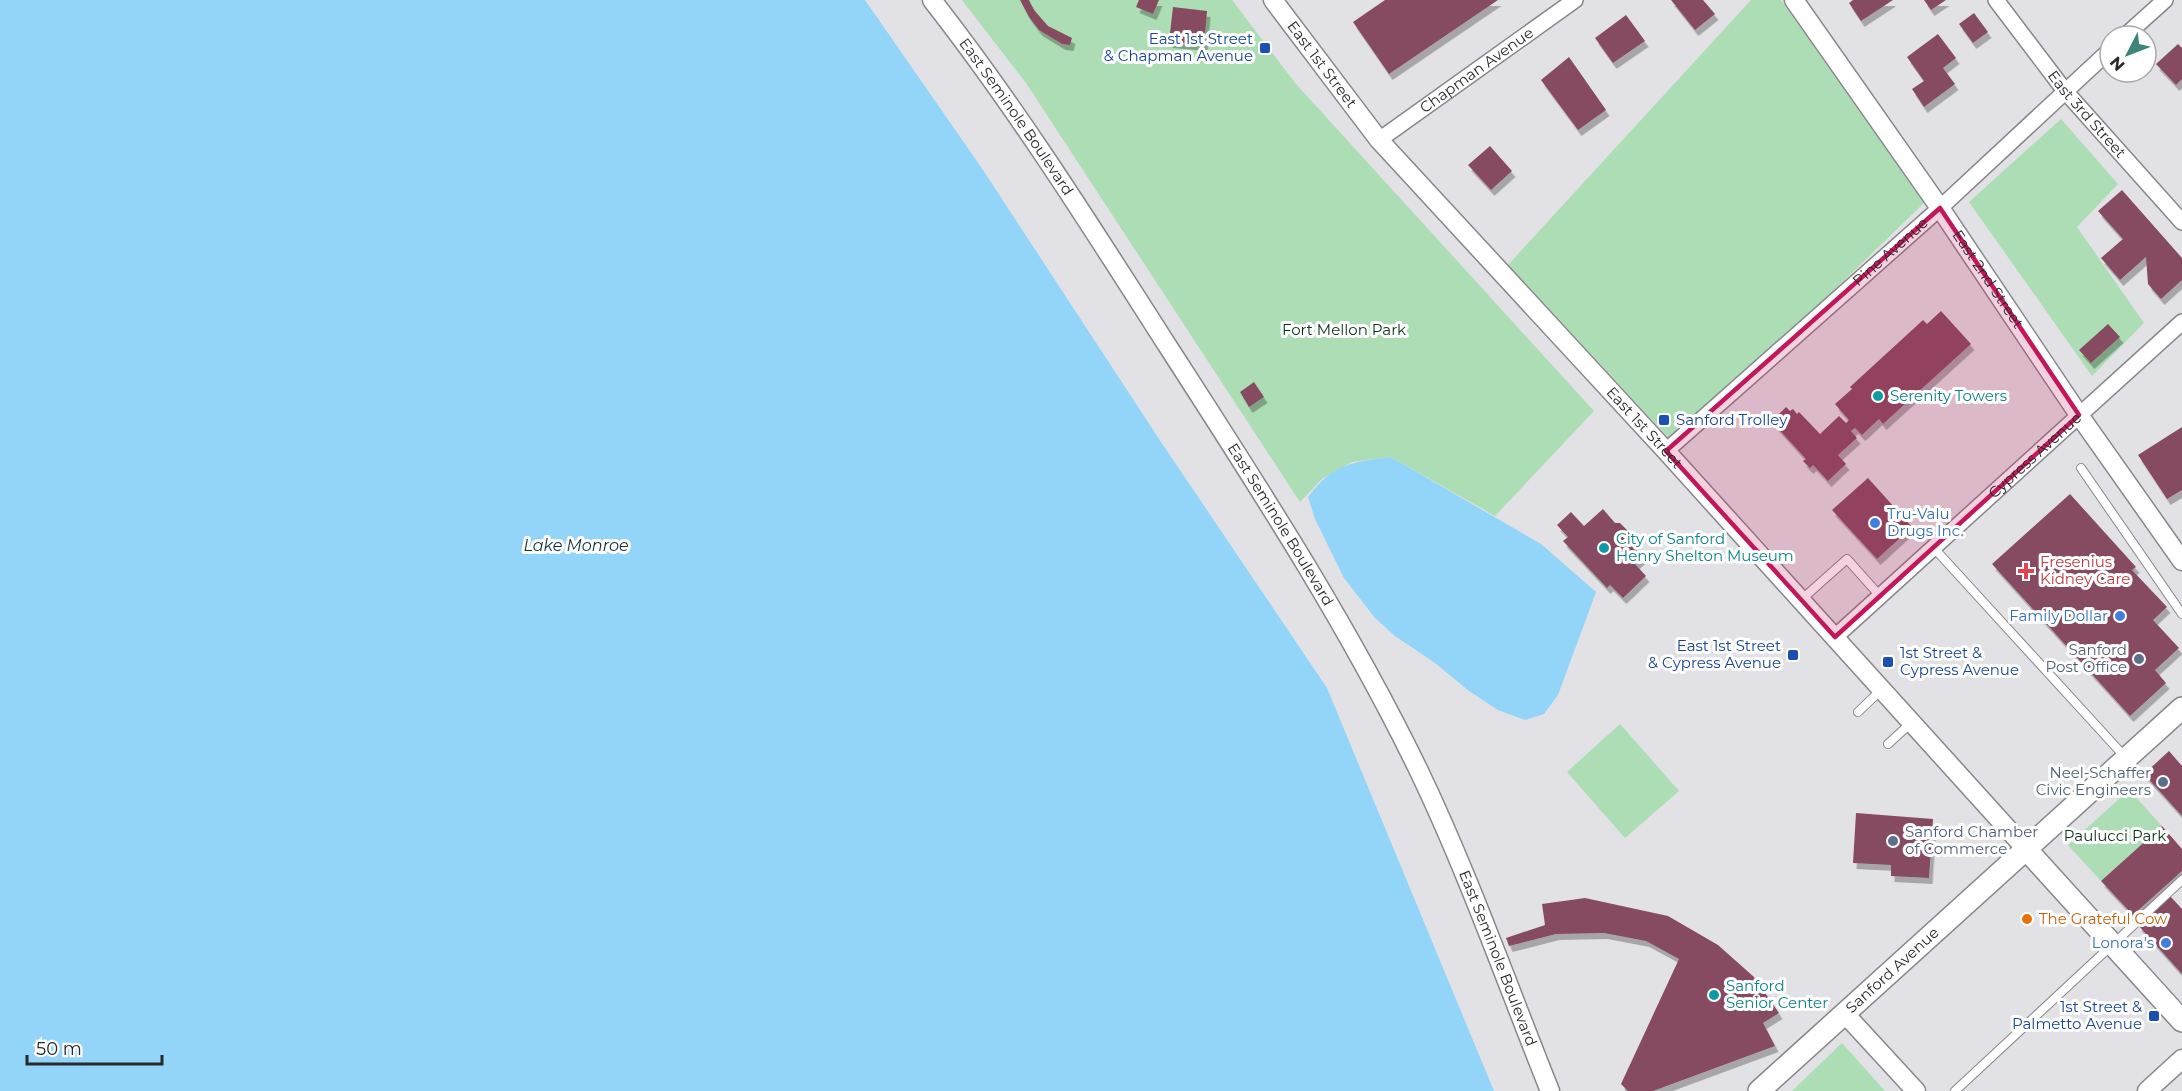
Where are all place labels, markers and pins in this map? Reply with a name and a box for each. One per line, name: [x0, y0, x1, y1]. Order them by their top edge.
place label: East 1st Street & Chapman Avenue: [1104, 29, 1253, 65]
marker: East 1st Street & Chapman Avenue: [1258, 41, 1272, 55]
place label: Serenity Towers: [1890, 386, 2007, 405]
marker: Serenity Towers: [1871, 389, 1885, 403]
place label: Sanford Trolley: [1676, 410, 1788, 429]
marker: Sanford Trolley: [1657, 413, 1671, 427]
place label: Tru-Valu Drugs Inc.: [1887, 504, 1964, 540]
marker: Tru-Valu Drugs Inc.: [1868, 516, 1882, 530]
place label: City of Sanford Henry Shelton Museum: [1616, 529, 1794, 565]
marker: City of Sanford Henry Shelton Museum: [1597, 541, 1611, 555]
place label: Fresenius Kidney Care: [2040, 552, 2130, 588]
marker: Fresenius Kidney Care: [2017, 562, 2035, 580]
place label: Family Dollar: [2009, 606, 2108, 625]
marker: Family Dollar: [2113, 609, 2127, 623]
place label: East 1st Street & Cypress Avenue: [1648, 636, 1781, 672]
place label: Sanford Post Office: [2046, 640, 2127, 676]
place label: 1st Street & Cypress Avenue: [1900, 643, 2019, 679]
marker: East 1st Street & Cypress Avenue: [1786, 648, 1800, 662]
marker: Sanford Post Office: [2132, 652, 2146, 666]
marker: 1st Street & Cypress Avenue: [1881, 655, 1895, 669]
place label: Neel-Schaffer Civic Engineers: [2036, 763, 2151, 799]
marker: Neel-Schaffer Civic Engineers: [2156, 775, 2170, 789]
place label: Sanford Chamber of Commerce: [1905, 822, 2038, 858]
marker: Sanford Chamber of Commerce: [1886, 834, 1900, 848]
place label: The Grateful Cow: [2039, 909, 2168, 928]
marker: The Grateful Cow: [2020, 912, 2034, 926]
place label: Lonora's: [2092, 933, 2154, 952]
marker: Lonora's: [2159, 936, 2173, 950]
place label: Sanford Senior Center: [1726, 976, 1828, 1012]
marker: Sanford Senior Center: [1707, 988, 1721, 1002]
place label: 1st Street & Palmetto Avenue: [2012, 997, 2142, 1033]
marker: 1st Street & Palmetto Avenue: [2147, 1009, 2161, 1023]

